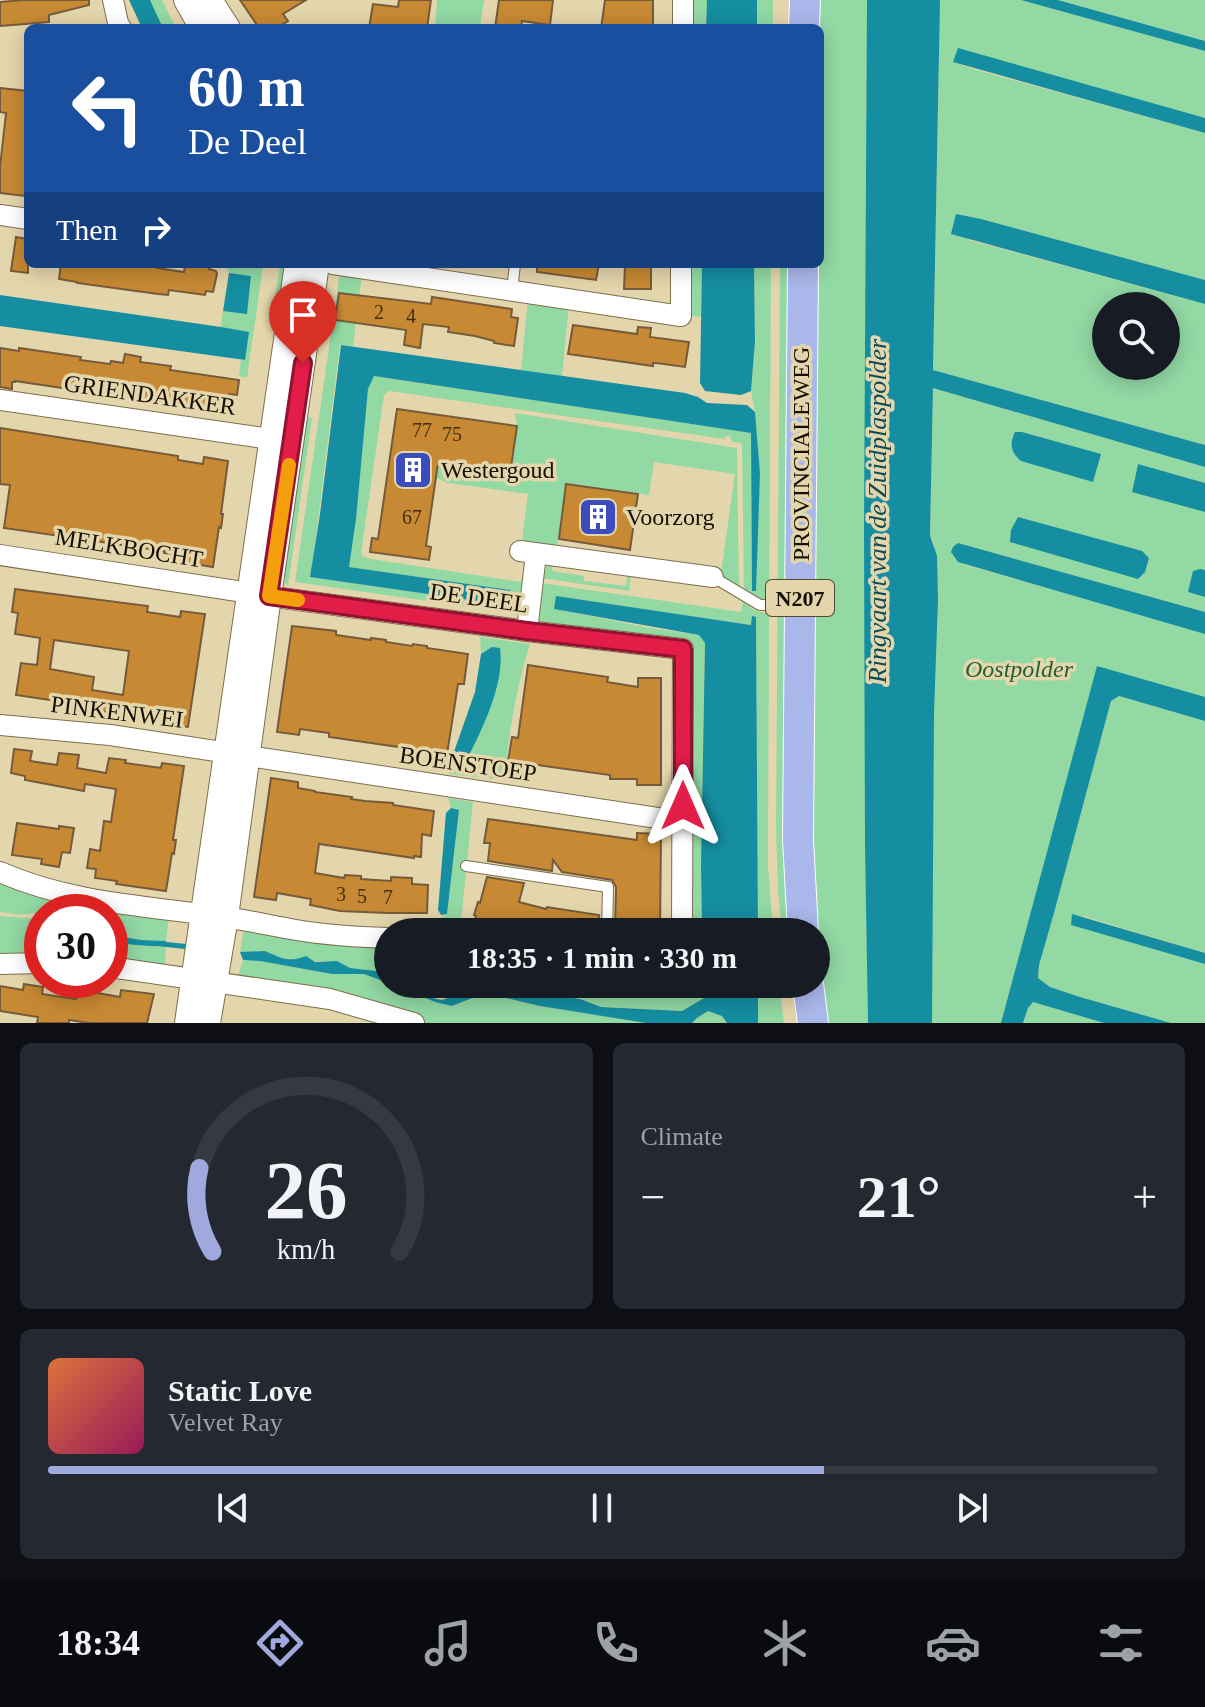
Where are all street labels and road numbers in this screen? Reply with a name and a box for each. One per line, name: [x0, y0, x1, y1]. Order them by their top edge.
street label: PROVINCIALEWEG: [788, 347, 814, 561]
street label: GRIENDAKKER: [62, 370, 238, 420]
street label: MELKBOCHT: [53, 523, 205, 573]
street label: DE DEEL: [428, 578, 530, 618]
road number: N207: [766, 580, 834, 616]
street label: PINKENWEI: [49, 691, 185, 733]
street label: BOENSTOEP: [398, 742, 538, 786]

